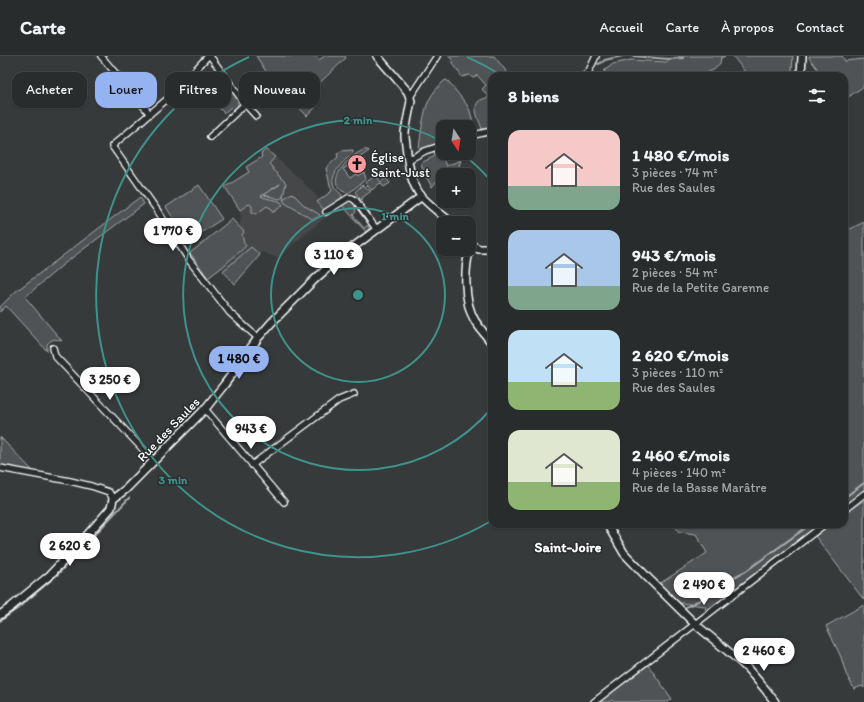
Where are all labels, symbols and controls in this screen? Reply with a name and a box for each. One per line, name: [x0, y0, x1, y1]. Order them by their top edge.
text: Carte: [20, 16, 66, 39]
text: Accueil: [600, 19, 643, 36]
text: Carte: [665, 19, 699, 36]
text: À propos: [721, 19, 774, 36]
text: Contact: [796, 19, 844, 36]
chip: Acheter: [12, 72, 87, 108]
chip: Louer: [95, 72, 157, 108]
chip: Filtres: [165, 72, 231, 108]
chip: Nouveau: [239, 72, 320, 108]
icon: filters: [806, 85, 828, 107]
text: 8 biens: [508, 86, 559, 106]
text: 2 min: [344, 113, 373, 127]
north arrow: [436, 120, 476, 160]
map controls: [436, 120, 476, 256]
text: 1 480 €/mois: [632, 145, 729, 165]
icon: home: [540, 146, 588, 194]
place label: Église Saint-Just: [371, 150, 430, 180]
church icon: Église Saint-Just: [346, 153, 368, 175]
text: 3 pièces · 74 m²: [632, 165, 718, 180]
button: +: [436, 168, 476, 208]
text: Rue des Saules: [632, 180, 715, 195]
text: 1 min: [381, 209, 410, 223]
button: −: [436, 216, 476, 256]
pin: 1 770 €: [136, 218, 210, 252]
text: 1 770 €: [153, 223, 193, 238]
pin: 3 110 €: [297, 242, 371, 276]
text: 943 €/mois: [632, 245, 716, 265]
icon: home: [540, 246, 588, 294]
text: 3 110 €: [314, 247, 354, 262]
text: 2 pièces · 54 m²: [632, 265, 718, 280]
text: Rue de la Petite Garenne: [632, 280, 769, 295]
centre of rings: [351, 288, 365, 302]
text: 2 620 €/mois: [632, 345, 729, 365]
pin: 1 480 €: [202, 346, 276, 380]
icon: home: [540, 346, 588, 394]
text: 1 480 €: [218, 351, 260, 366]
text: 3 pièces · 110 m²: [632, 365, 723, 380]
pin: 3 250 €: [73, 367, 147, 401]
text: 3 250 €: [89, 372, 131, 387]
text: Rue des Saules: [632, 380, 715, 395]
street label: Rue des Saules: [134, 394, 203, 464]
pin: 943 €: [223, 416, 279, 450]
text: 943 €: [235, 421, 267, 436]
text: 2 460 €/mois: [632, 445, 730, 465]
icon: home: [540, 446, 588, 494]
text: 4 pièces · 140 m²: [632, 465, 726, 480]
text: 3 min: [159, 473, 188, 487]
text: Rue de la Basse Marâtre: [632, 480, 767, 495]
pin: 2 620 €: [33, 533, 107, 567]
text: 2 620 €: [49, 538, 91, 553]
district label: Saint-Joire: [535, 539, 602, 556]
pin: 2 490 €: [667, 572, 741, 606]
text: 2 490 €: [683, 577, 725, 592]
pin: 2 460 €: [727, 638, 801, 672]
text: 2 460 €: [743, 643, 785, 658]

